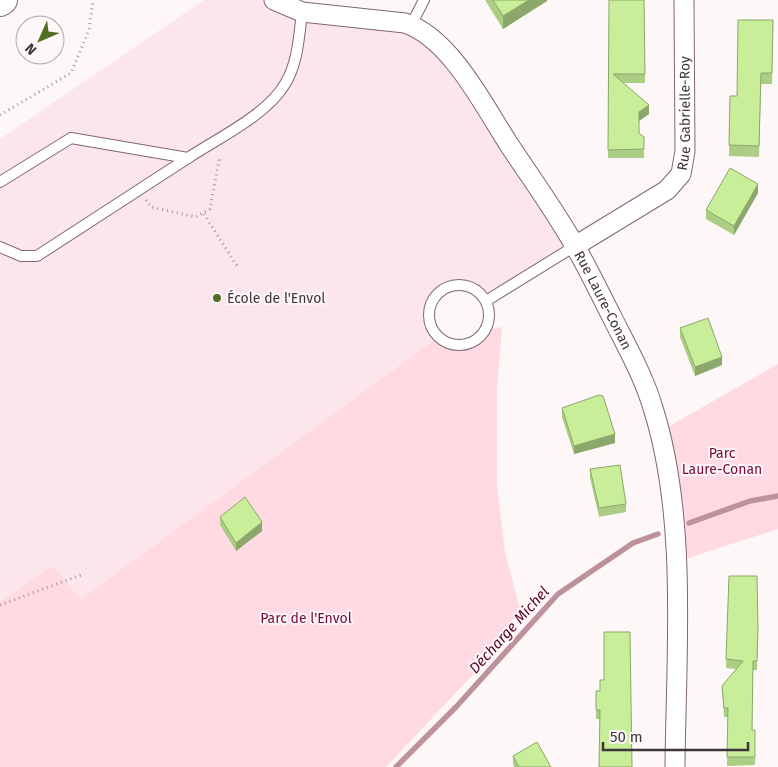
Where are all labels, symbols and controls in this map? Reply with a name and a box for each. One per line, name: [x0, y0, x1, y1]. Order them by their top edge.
north arrow: [15, 15, 65, 65]
text: N: [22, 40, 40, 58]
street label: Rue Gabrielle-Roy: [673, 56, 694, 172]
street label: Rue Laure-Conan: [571, 248, 636, 352]
place label: École de l'Envol: [227, 289, 325, 307]
marker: École de l'Envol: [211, 292, 223, 304]
park label: Parc Laure-Conan: [682, 445, 762, 478]
water label: Décharge Michel: [465, 583, 553, 677]
park label: Parc de l'Envol: [260, 610, 352, 627]
scale bar: [603, 720, 748, 752]
text: 50 m: [610, 728, 643, 746]

